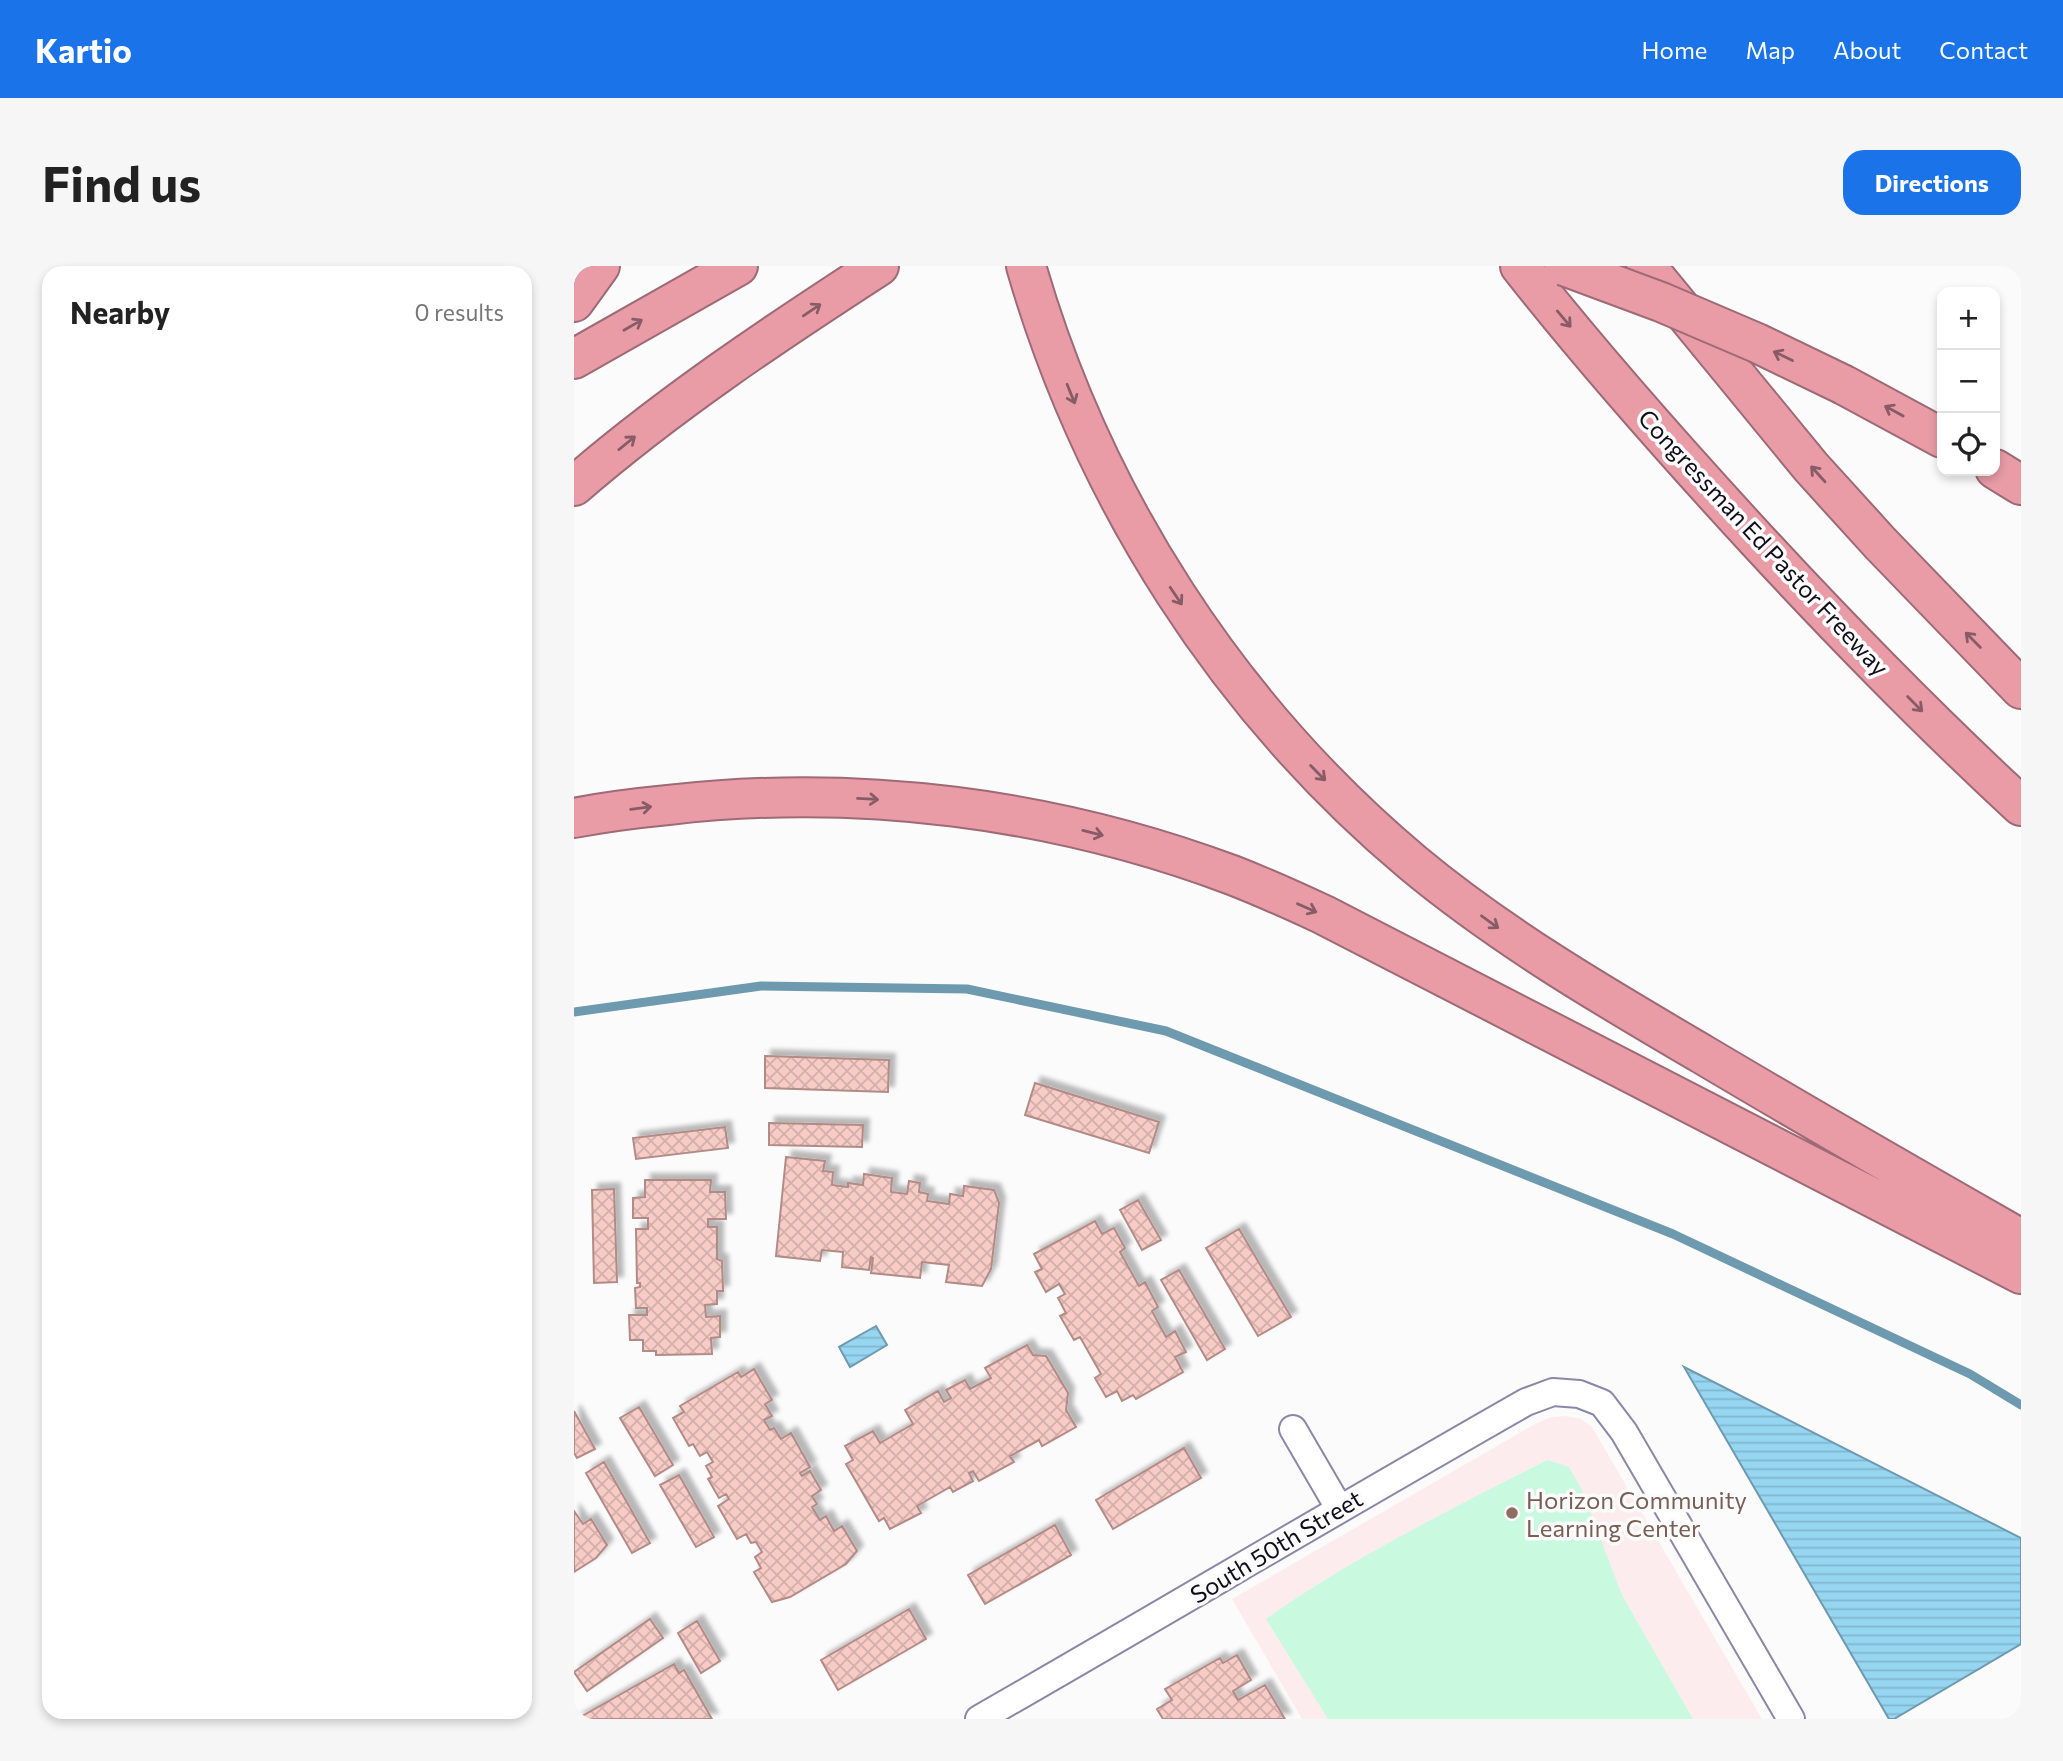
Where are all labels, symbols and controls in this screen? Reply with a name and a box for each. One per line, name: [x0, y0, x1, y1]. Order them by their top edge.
text: Kartio: [35, 29, 132, 70]
text: Home: [1642, 35, 1708, 64]
text: Map: [1746, 35, 1795, 64]
text: About: [1833, 35, 1901, 64]
text: Contact: [1939, 35, 2028, 64]
button: Directions: [1843, 150, 2021, 215]
text: Find us: [42, 152, 201, 212]
map controls: [1937, 287, 2000, 476]
button: +: [1937, 287, 2000, 350]
text: Nearby: [70, 293, 170, 330]
text: 0 results: [415, 298, 504, 326]
one-way arrow: [802, 303, 821, 317]
one-way arrow: [1556, 309, 1571, 327]
one-way arrow: [623, 318, 643, 332]
one-way arrow: [1773, 348, 1794, 362]
button: −: [1937, 350, 2000, 413]
one-way arrow: [1065, 383, 1078, 405]
street label: Congressman Ed Pastor Freeway: [1633, 403, 1895, 681]
one-way arrow: [1884, 404, 1904, 418]
button: locate: [1937, 413, 2000, 476]
one-way arrow: [618, 435, 636, 450]
one-way arrow: [1810, 465, 1826, 483]
one-way arrow: [1168, 586, 1183, 605]
one-way arrow: [1965, 632, 1982, 649]
one-way arrow: [1907, 695, 1924, 712]
one-way arrow: [1309, 764, 1326, 781]
one-way arrow: [857, 792, 880, 805]
one-way arrow: [630, 801, 652, 814]
one-way arrow: [1081, 827, 1104, 840]
one-way arrow: [1297, 902, 1318, 915]
one-way arrow: [1480, 914, 1498, 929]
street label: South 50th Street: [1185, 1483, 1367, 1609]
place label: Horizon Community Learning Center: [1526, 1485, 1747, 1542]
marker: Horizon Community Learning Center: [1504, 1505, 1520, 1521]

